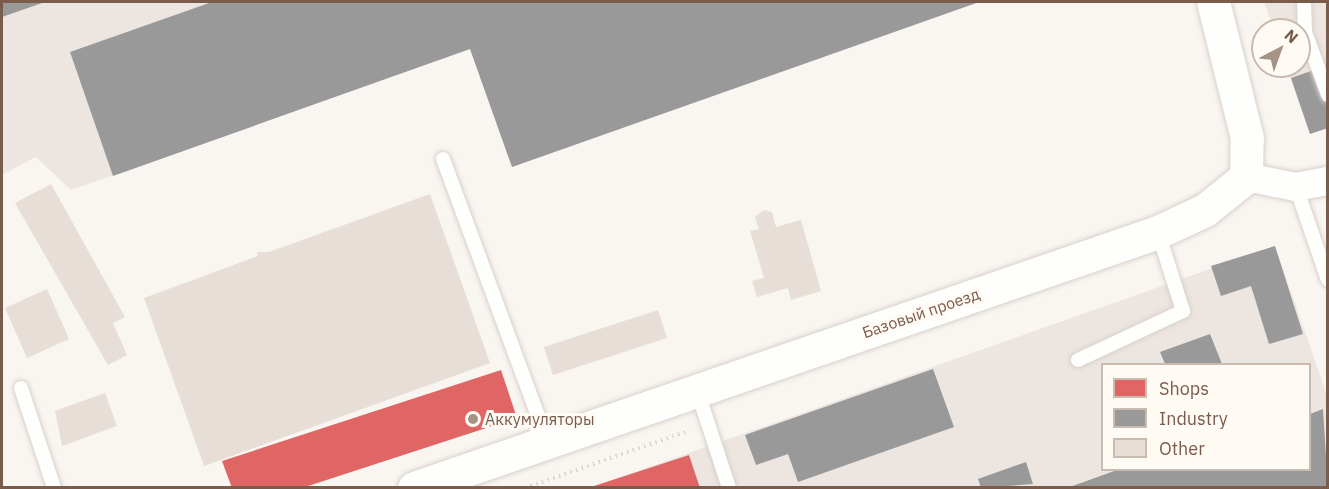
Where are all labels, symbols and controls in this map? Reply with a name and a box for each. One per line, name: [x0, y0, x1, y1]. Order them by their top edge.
north arrow: [1251, 18, 1311, 78]
text: N: [1281, 25, 1302, 47]
street label: Базовый проезд: [860, 284, 982, 342]
legend: [1101, 363, 1311, 471]
text: Shops: [1159, 377, 1209, 400]
text: Industry: [1159, 407, 1228, 430]
place label: Аккумуляторы: [485, 409, 594, 429]
marker: Аккумуляторы: [466, 412, 480, 426]
text: Other: [1159, 437, 1205, 460]

